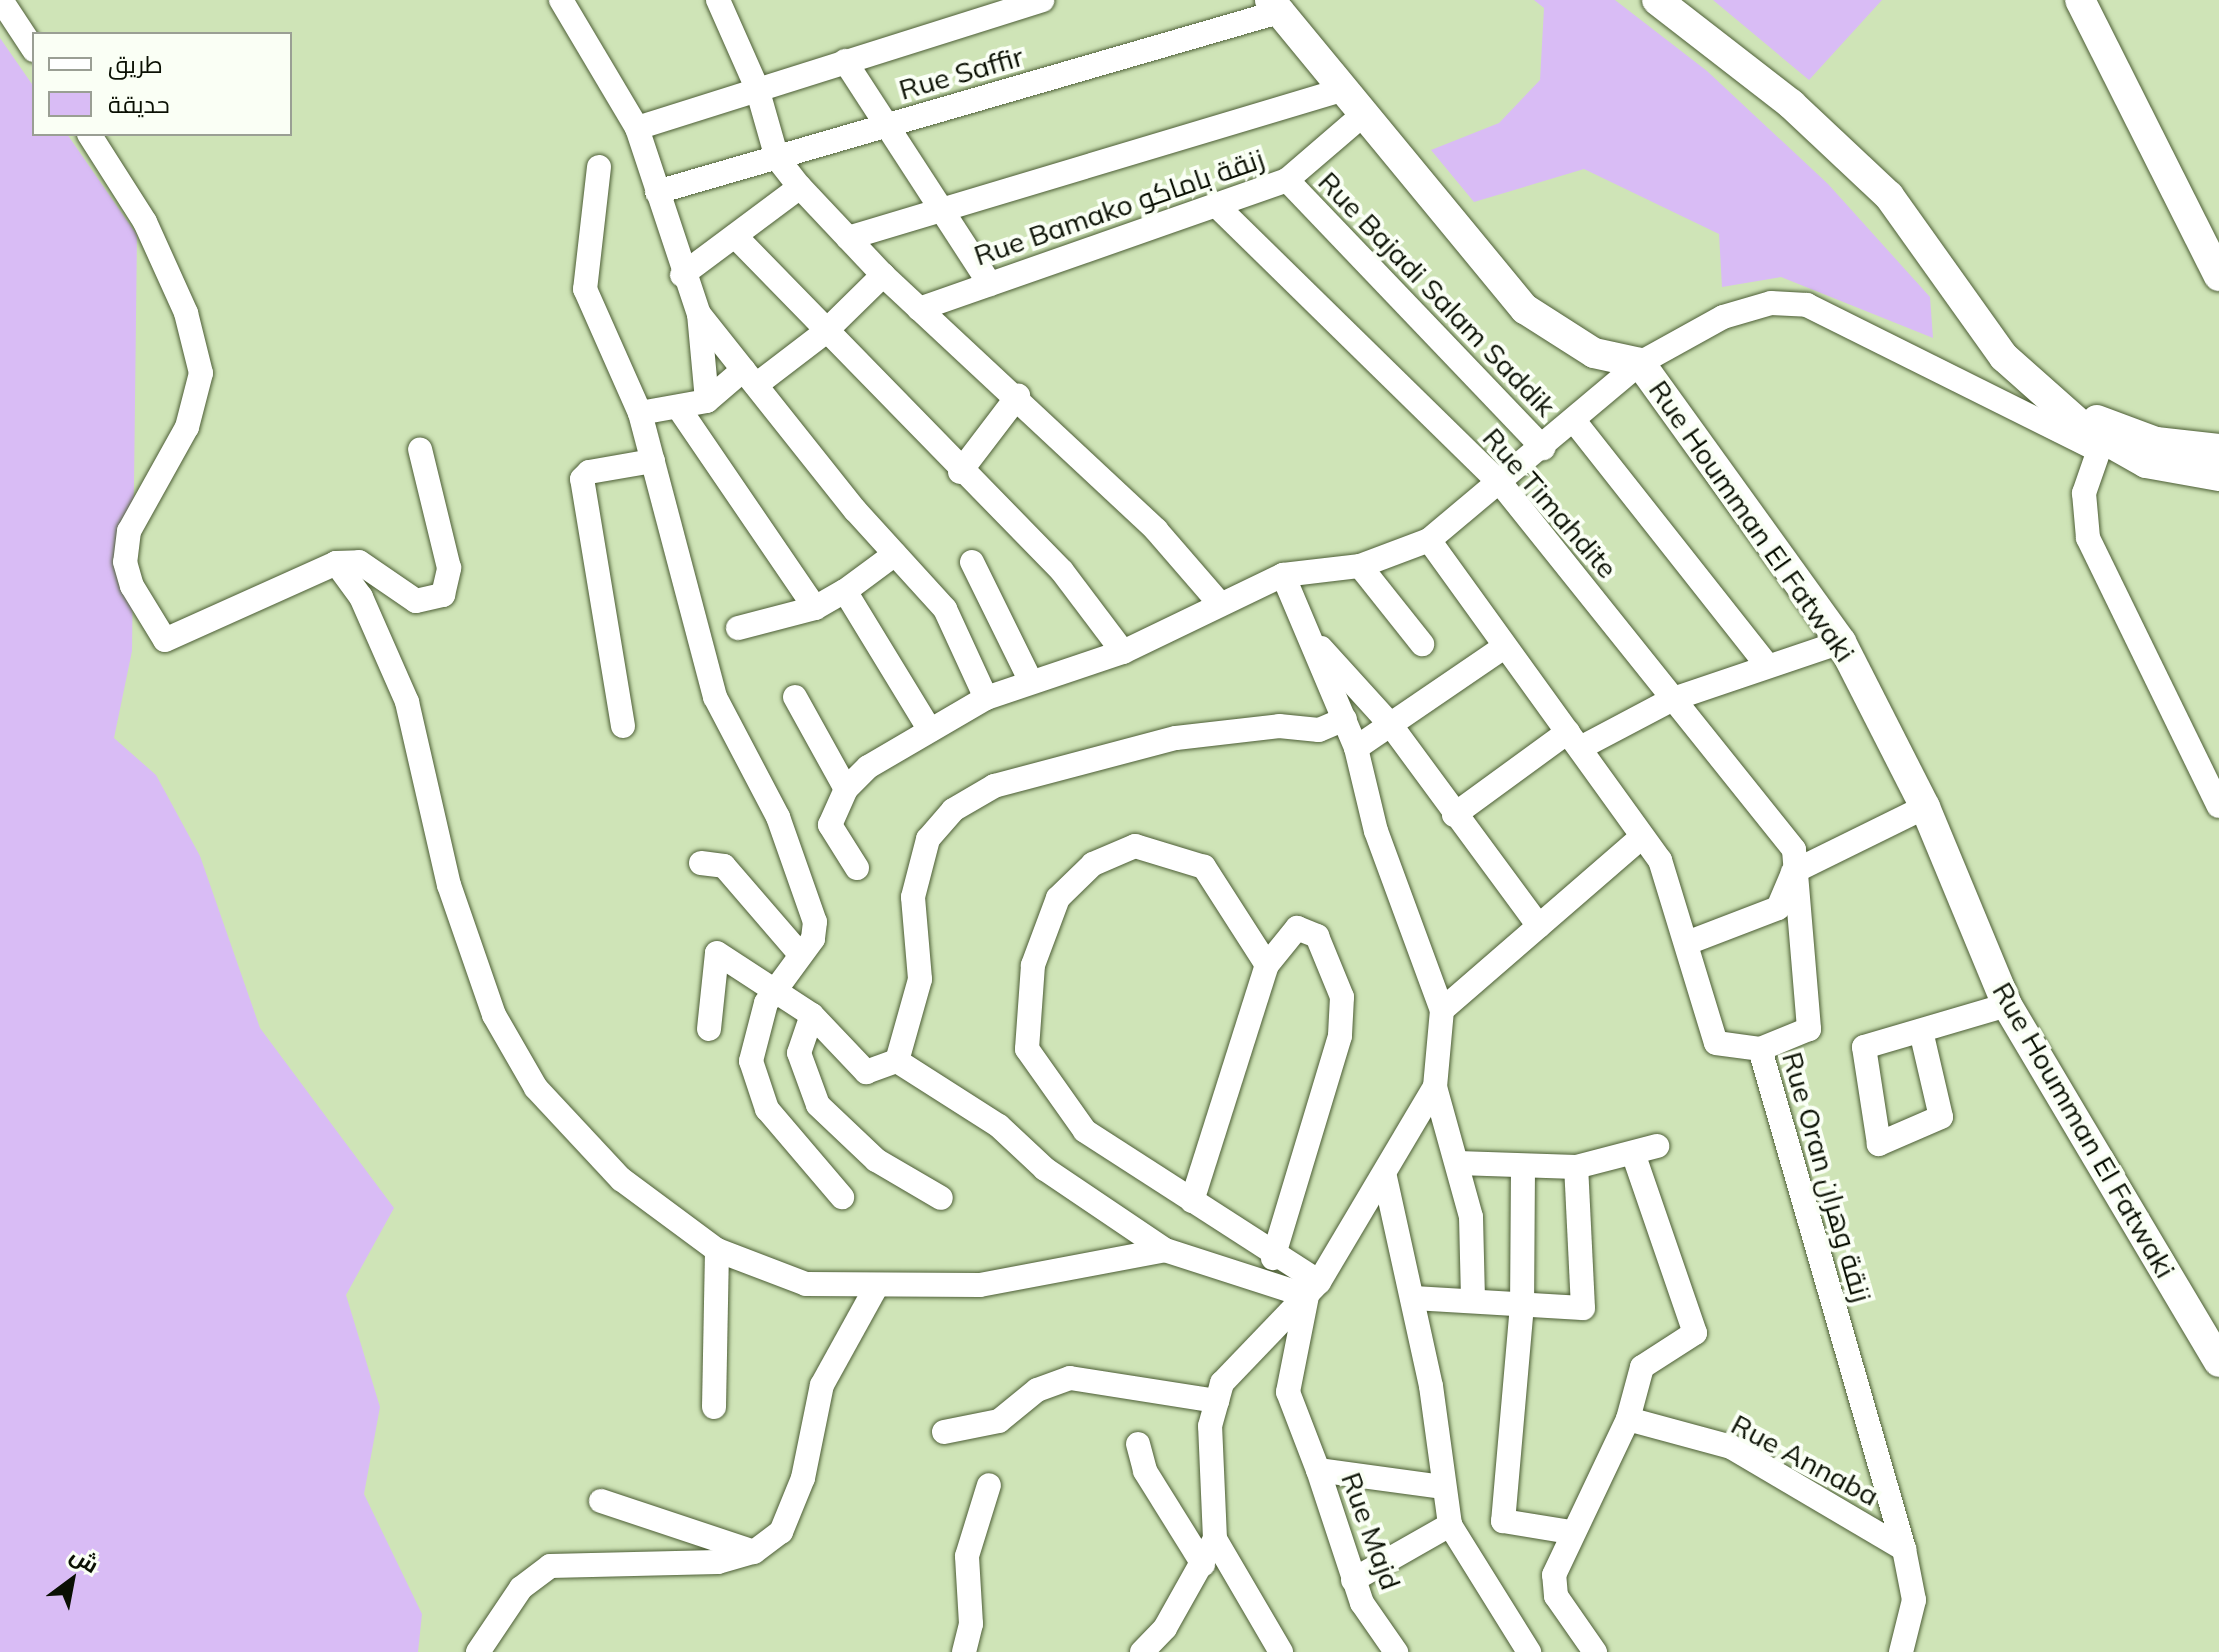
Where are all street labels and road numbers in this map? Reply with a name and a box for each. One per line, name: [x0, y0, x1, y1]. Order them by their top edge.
street label: Rue Saffir: [895, 39, 1027, 107]
street label: Rue Bamako زنقة باماكو: [970, 142, 1268, 272]
street label: Rue Bajadi Salam Saddik: [1311, 165, 1563, 423]
street label: Rue Houmman El Fatwaki: [1642, 374, 1862, 668]
street label: Rue Timahdite: [1476, 421, 1624, 585]
street label: Rue Houmman El Fatwaki: [1986, 976, 2182, 1284]
street label: Rue Oran زنقة وهران: [1775, 1048, 1879, 1306]
street label: Rue Annaba: [1726, 1407, 1884, 1513]
street label: Rue Majd: [1334, 1468, 1408, 1594]

